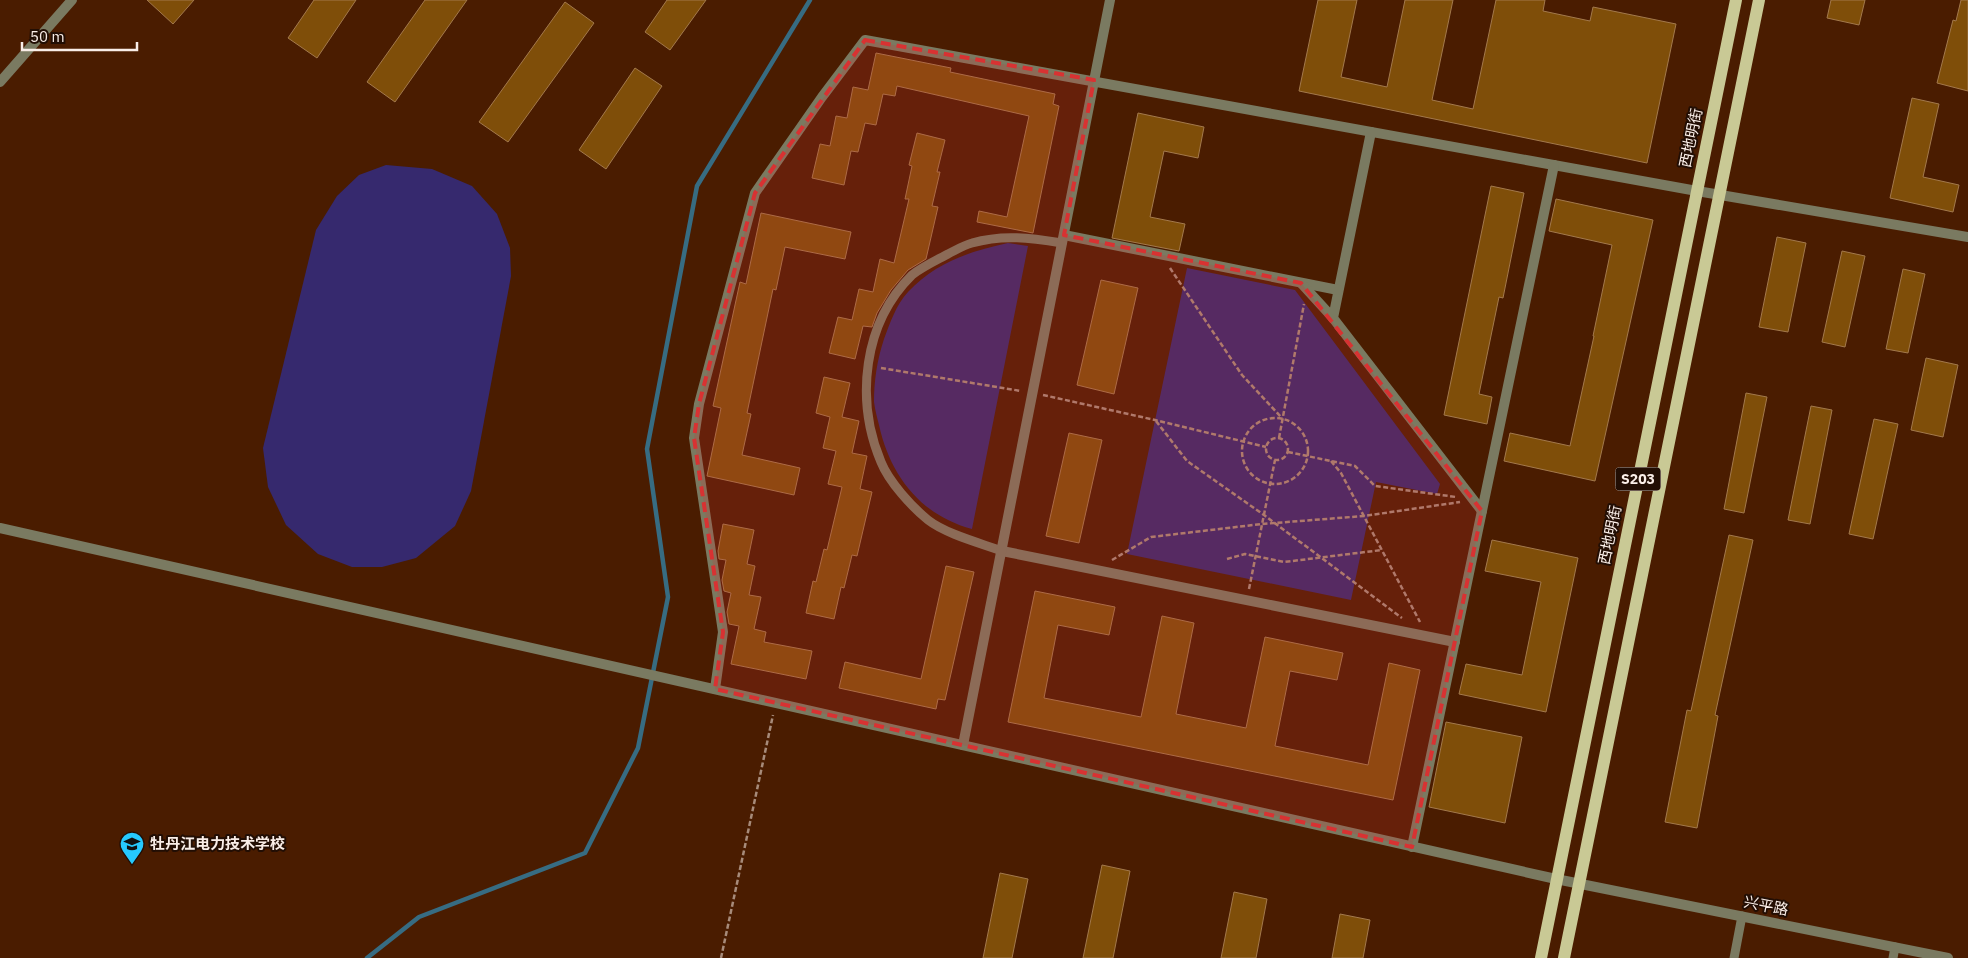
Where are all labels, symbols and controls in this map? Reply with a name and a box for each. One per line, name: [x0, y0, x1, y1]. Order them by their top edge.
scale bar: [22, 20, 138, 52]
text: 50 m: [30, 27, 65, 46]
street label: 西地明街: [1675, 107, 1706, 169]
road number: S203: [1616, 468, 1660, 490]
street label: 西地明街: [1594, 504, 1625, 566]
school or university icon: 牡丹江电力技术学校: [119, 831, 145, 865]
place label: 牡丹江电力技术学校: [150, 834, 285, 853]
street label: 兴平路: [1742, 892, 1790, 919]

